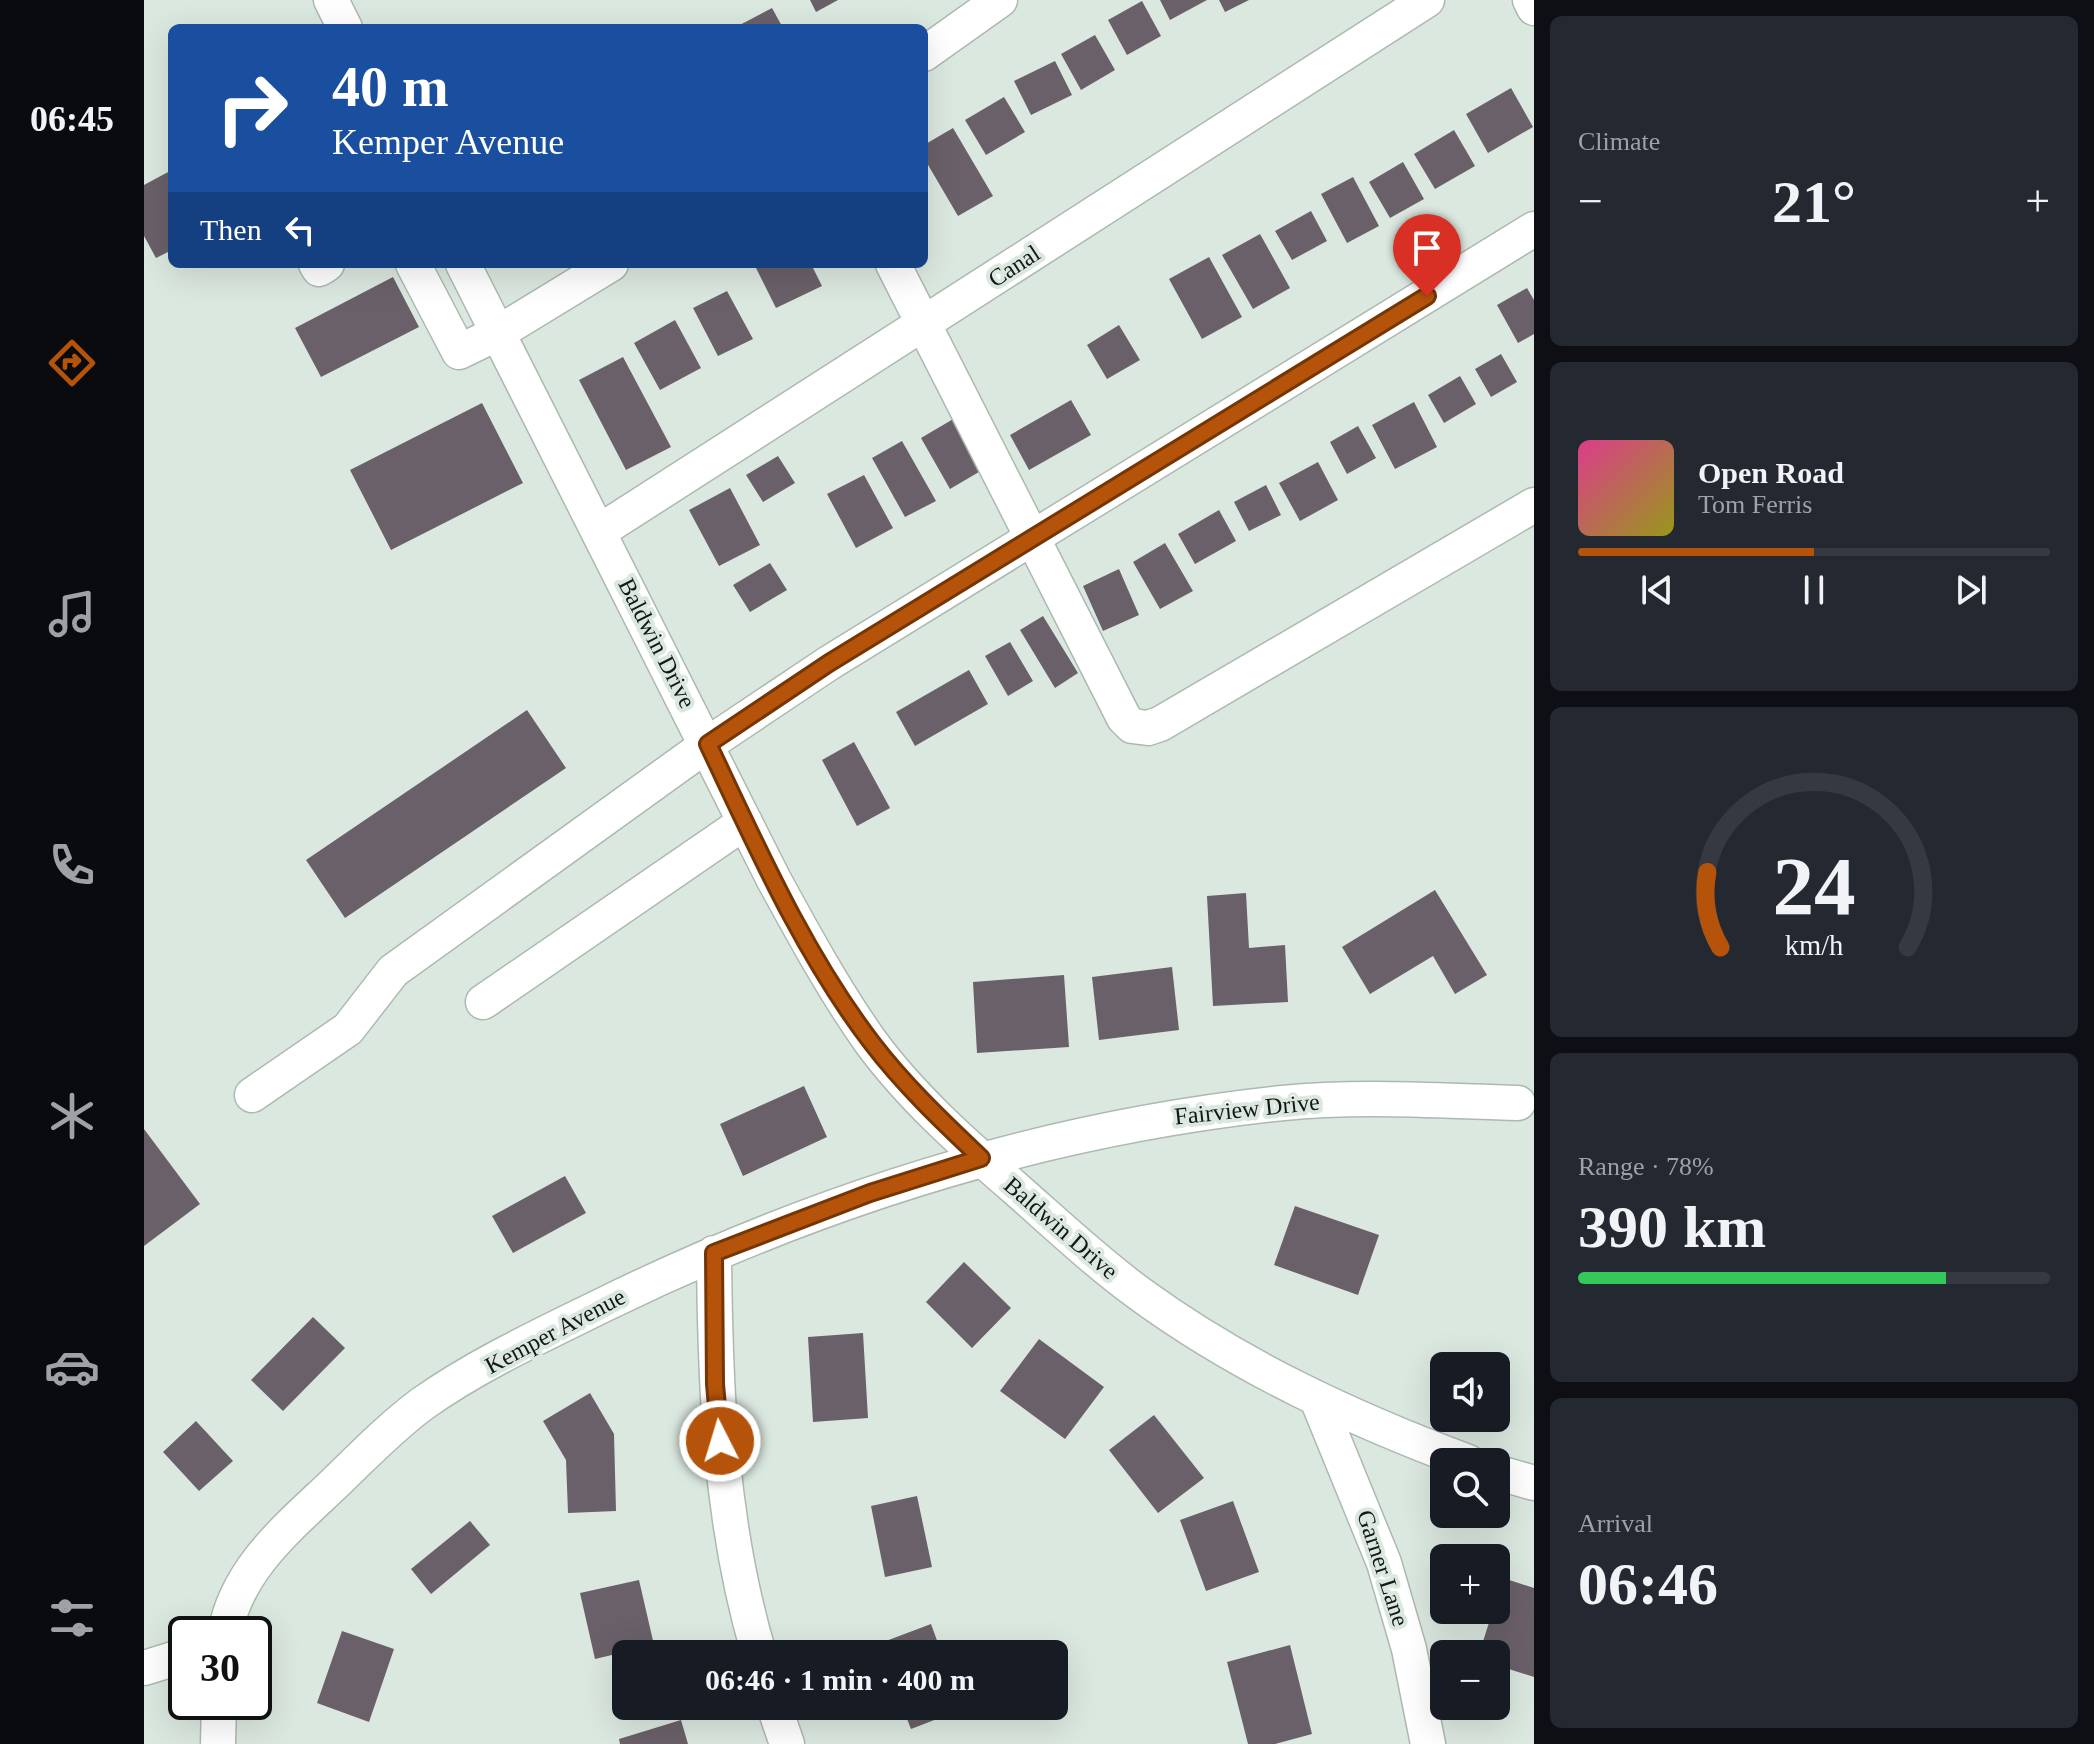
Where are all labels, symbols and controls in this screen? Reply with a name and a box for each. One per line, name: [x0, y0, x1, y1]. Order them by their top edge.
icon: right: [200, 56, 304, 160]
text: 40 m: [332, 56, 449, 118]
text: 06:45: [30, 99, 114, 139]
text: Kemper Avenue: [332, 122, 564, 162]
text: Climate: [1578, 127, 1660, 156]
text: 21°: [1772, 169, 1856, 235]
text: −: [1578, 177, 1603, 226]
text: +: [2025, 177, 2050, 226]
icon: left: [278, 208, 322, 252]
text: Then: [200, 213, 262, 246]
pin: [1393, 214, 1461, 296]
icon: arrive: [1405, 226, 1449, 270]
street label: Canal: [983, 240, 1045, 292]
icon: directions: [44, 335, 100, 391]
text: Open Road: [1698, 456, 1844, 489]
text: Tom Ferris: [1698, 490, 1812, 519]
icon: previous: [1635, 568, 1679, 612]
icon: pause: [1792, 568, 1836, 612]
icon: next: [1949, 568, 1993, 612]
street label: Baldwin Drive: [613, 574, 701, 712]
icon: music: [44, 586, 100, 642]
icon: phone: [44, 837, 100, 893]
text: 24: [1772, 840, 1856, 932]
text: km/h: [1785, 930, 1843, 961]
icon: climate: [44, 1088, 100, 1144]
street label: Fairview Drive: [1173, 1088, 1321, 1130]
text: Range · 78%: [1578, 1152, 1714, 1181]
street label: Baldwin Drive: [999, 1172, 1123, 1284]
text: 390 km: [1578, 1194, 1766, 1260]
street label: Kemper Avenue: [481, 1283, 629, 1379]
icon: car: [44, 1339, 100, 1395]
map controls: [1430, 1352, 1510, 1720]
button: sound: [1430, 1352, 1510, 1432]
position arrow: [678, 1399, 762, 1483]
button: search: [1430, 1448, 1510, 1528]
street label: Garner Lane: [1352, 1507, 1414, 1629]
text: Arrival: [1578, 1509, 1653, 1538]
button: +: [1430, 1544, 1510, 1624]
text: 06:46: [1578, 1551, 1718, 1617]
icon: filters: [44, 1590, 100, 1646]
speed limit sign: 30: [168, 1616, 272, 1720]
button: −: [1430, 1640, 1510, 1720]
text: 06:46 · 1 min · 400 m: [705, 1663, 975, 1696]

